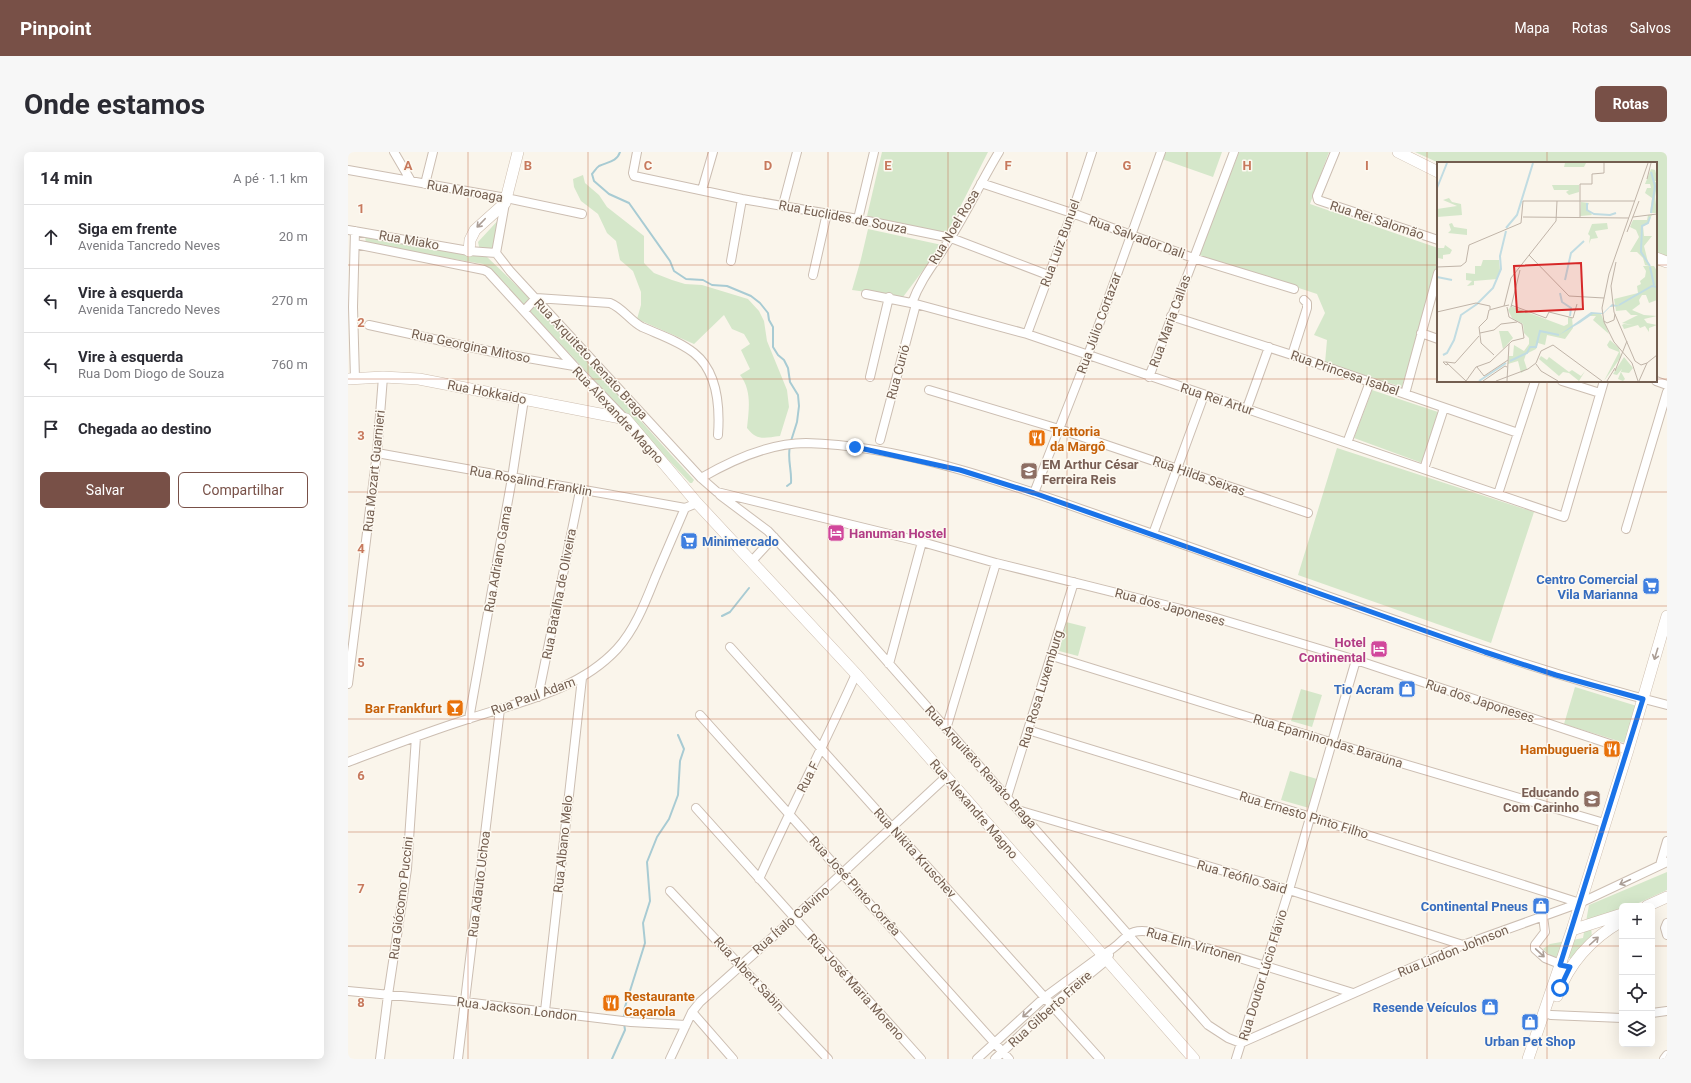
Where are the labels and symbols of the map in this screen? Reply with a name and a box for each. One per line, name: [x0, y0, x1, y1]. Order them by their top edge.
text: A: [404, 158, 413, 173]
text: B: [524, 158, 532, 173]
text: C: [644, 158, 653, 173]
text: D: [764, 158, 772, 173]
text: E: [884, 158, 892, 173]
text: F: [1004, 158, 1012, 173]
text: G: [1123, 158, 1132, 173]
text: H: [1242, 158, 1252, 173]
text: I: [1365, 158, 1369, 173]
inset map: [1437, 162, 1657, 382]
street label: Rua Maroaga: [426, 177, 504, 205]
street label: Rua Noel Rosa: [926, 187, 982, 267]
street label: Rua Euclides de Souza: [778, 197, 908, 237]
street label: Rua Luiz Bunuel: [1037, 197, 1083, 289]
street label: Rua Rei Salomão: [1328, 198, 1426, 242]
text: 1: [357, 201, 365, 216]
street label: Rua Salvador Dali: [1087, 213, 1187, 261]
one-way arrow: [476, 218, 486, 228]
street label: Rua Miako: [378, 227, 440, 253]
street label: Rua Júlio Cortazar: [1074, 270, 1124, 376]
street label: Rua Maria Callas: [1146, 272, 1194, 369]
street label: Rua Arquiteto Renato Braga: [531, 296, 651, 422]
text: 2: [357, 315, 365, 330]
street label: Rua Georgina Mitoso: [410, 326, 532, 366]
street label: Rua Curió: [883, 343, 913, 401]
street label: Rua Princesa Isabel: [1289, 347, 1401, 399]
street label: Rua Alexandre Magno: [569, 364, 667, 466]
street label: Rua Hokkaido: [446, 377, 528, 407]
street label: Rua Rei Artur: [1179, 380, 1256, 418]
street label: Rua Mozart Guarnieri: [360, 409, 388, 533]
place label: Trattoria da Margô: [1050, 424, 1105, 454]
text: 3: [357, 428, 365, 443]
restaurant icon: Trattoria da Margô: [1027, 428, 1047, 448]
route end: [846, 438, 864, 456]
street label: Rua Hilda Seixas: [1151, 453, 1247, 499]
place label: EM Arthur César Ferreira Reis: [1042, 457, 1139, 487]
school or university icon: EM Arthur César Ferreira Reis: [1019, 461, 1039, 481]
street label: Rua Rosalind Franklin: [469, 463, 593, 499]
street label: Rua Adriano Gama: [481, 504, 515, 614]
hotel icon: Hanuman Hostel: [826, 523, 846, 543]
place label: Hanuman Hostel: [849, 526, 947, 541]
street label: Rua Batalha de Oliveira: [539, 527, 579, 661]
supermarket icon: Minimercado: [679, 531, 699, 551]
place label: Minimercado: [702, 534, 779, 549]
text: 4: [357, 541, 365, 556]
place label: Centro Comercial Vila Marianna: [1536, 572, 1638, 602]
supermarket icon: Centro Comercial Vila Marianna: [1641, 576, 1661, 596]
street label: Rua dos Japoneses: [1113, 585, 1227, 629]
street label: Rua Rosa Luxemburg: [1016, 628, 1066, 750]
place label: Hotel Continental: [1299, 635, 1366, 665]
hotel icon: Hotel Continental: [1369, 639, 1389, 659]
one-way arrow: [1652, 647, 1659, 660]
text: 5: [357, 655, 365, 670]
street label: Rua Paul Adam: [489, 674, 577, 718]
street label: Rua dos Japoneses: [1424, 676, 1537, 726]
shop icon: Tio Acram: [1397, 679, 1417, 699]
place label: Tio Acram: [1334, 682, 1394, 697]
bar icon: Bar Frankfurt: [445, 698, 465, 718]
place label: Bar Frankfurt: [365, 701, 443, 716]
street label: Rua Arquiteto Renato Braga: [922, 703, 1040, 831]
street label: Rua Epaminondas Baraúna: [1251, 711, 1405, 771]
restaurant icon: Hambugueria: [1602, 739, 1622, 759]
place label: Hambugueria: [1520, 742, 1599, 757]
street label: Rua Alexandre Magno: [927, 756, 1021, 862]
street label: Rua F: [794, 759, 822, 795]
text: 6: [357, 768, 365, 783]
place label: Educando Com Carinho: [1503, 785, 1579, 815]
street label: Rua Ernesto Pinto Filho: [1238, 788, 1370, 842]
school or university icon: Educando Com Carinho: [1582, 789, 1602, 809]
street label: Rua Albano Melo: [550, 794, 576, 894]
street label: Rua Nikita Kruschev: [871, 805, 960, 902]
street label: Rua Adauto Uchoa: [465, 830, 493, 938]
street label: Rua José Pinto Corrêa: [806, 833, 904, 939]
street label: Rua Giócomo Puccini: [386, 836, 416, 960]
street label: Rua Teófilo Said: [1195, 857, 1289, 897]
one-way arrow: [1619, 879, 1631, 886]
text: 7: [357, 881, 365, 896]
street label: Rua Ítalo Calvino: [750, 883, 832, 957]
shop icon: Continental Pneus: [1531, 896, 1551, 916]
place label: Continental Pneus: [1421, 899, 1528, 914]
street label: Rua Doutor Lúcio Flávio: [1236, 908, 1290, 1042]
street label: Rua Lindon Johnson: [1395, 922, 1511, 980]
street label: Rua Elin Virtonen: [1145, 924, 1243, 966]
street label: Rua José Maria Moreno: [804, 931, 908, 1043]
street label: Rua Albert Sabin: [711, 934, 787, 1014]
one-way arrow: [1589, 936, 1599, 946]
one-way arrow: [1535, 949, 1545, 958]
street label: Rua Gilberto Freire: [1005, 968, 1095, 1050]
route start: [1551, 979, 1569, 997]
place label: Restaurante Caçarola: [624, 989, 695, 1019]
restaurant icon: Restaurante Caçarola: [601, 993, 621, 1013]
street label: Rua Jackson London: [456, 994, 578, 1024]
text: 8: [357, 995, 365, 1010]
shop icon: Resende Veículos: [1480, 997, 1500, 1017]
place label: Resende Veículos: [1373, 1000, 1477, 1015]
one-way arrow: [1022, 1008, 1032, 1018]
shop icon: Urban Pet Shop: [1520, 1012, 1540, 1032]
place label: Urban Pet Shop: [1485, 1034, 1576, 1049]

